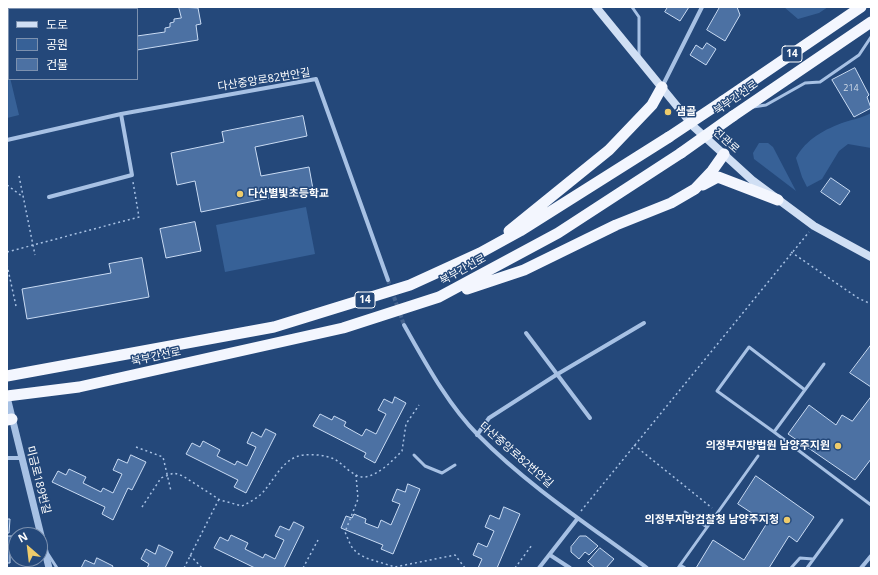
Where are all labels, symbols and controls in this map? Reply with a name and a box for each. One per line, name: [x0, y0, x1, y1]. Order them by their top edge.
legend: [8, 8, 138, 80]
text: 도로: [46, 16, 68, 33]
text: 공원: [46, 36, 68, 53]
road number: 14: [782, 46, 802, 62]
text: 건물: [46, 56, 68, 73]
street label: 다산중앙로82번안길: [217, 66, 311, 94]
street label: 북부간선로: [711, 78, 761, 118]
house number: 214: [843, 83, 859, 93]
place label: 샘골: [676, 105, 696, 119]
marker: 샘골: [663, 107, 673, 117]
street label: 진관로: [710, 126, 742, 156]
place label: 다산별빛초등학교: [248, 187, 329, 201]
marker: 다산별빛초등학교: [235, 189, 245, 199]
street label: 북부간선로: [438, 252, 488, 288]
road number: 14: [355, 292, 375, 308]
street label: 북부간선로: [130, 345, 182, 369]
street label: 다산중앙로82번안길: [476, 419, 556, 491]
place label: 의정부지방법원 남양주지원: [706, 439, 830, 453]
marker: 의정부지방법원 남양주지원: [833, 441, 843, 451]
street label: 미금로189번길: [23, 445, 53, 515]
place label: 의정부지방검찰청 남양주지청: [645, 513, 779, 527]
marker: 의정부지방검찰청 남양주지청: [782, 515, 792, 525]
north arrow: [8, 527, 48, 567]
text: N: [15, 528, 30, 546]

